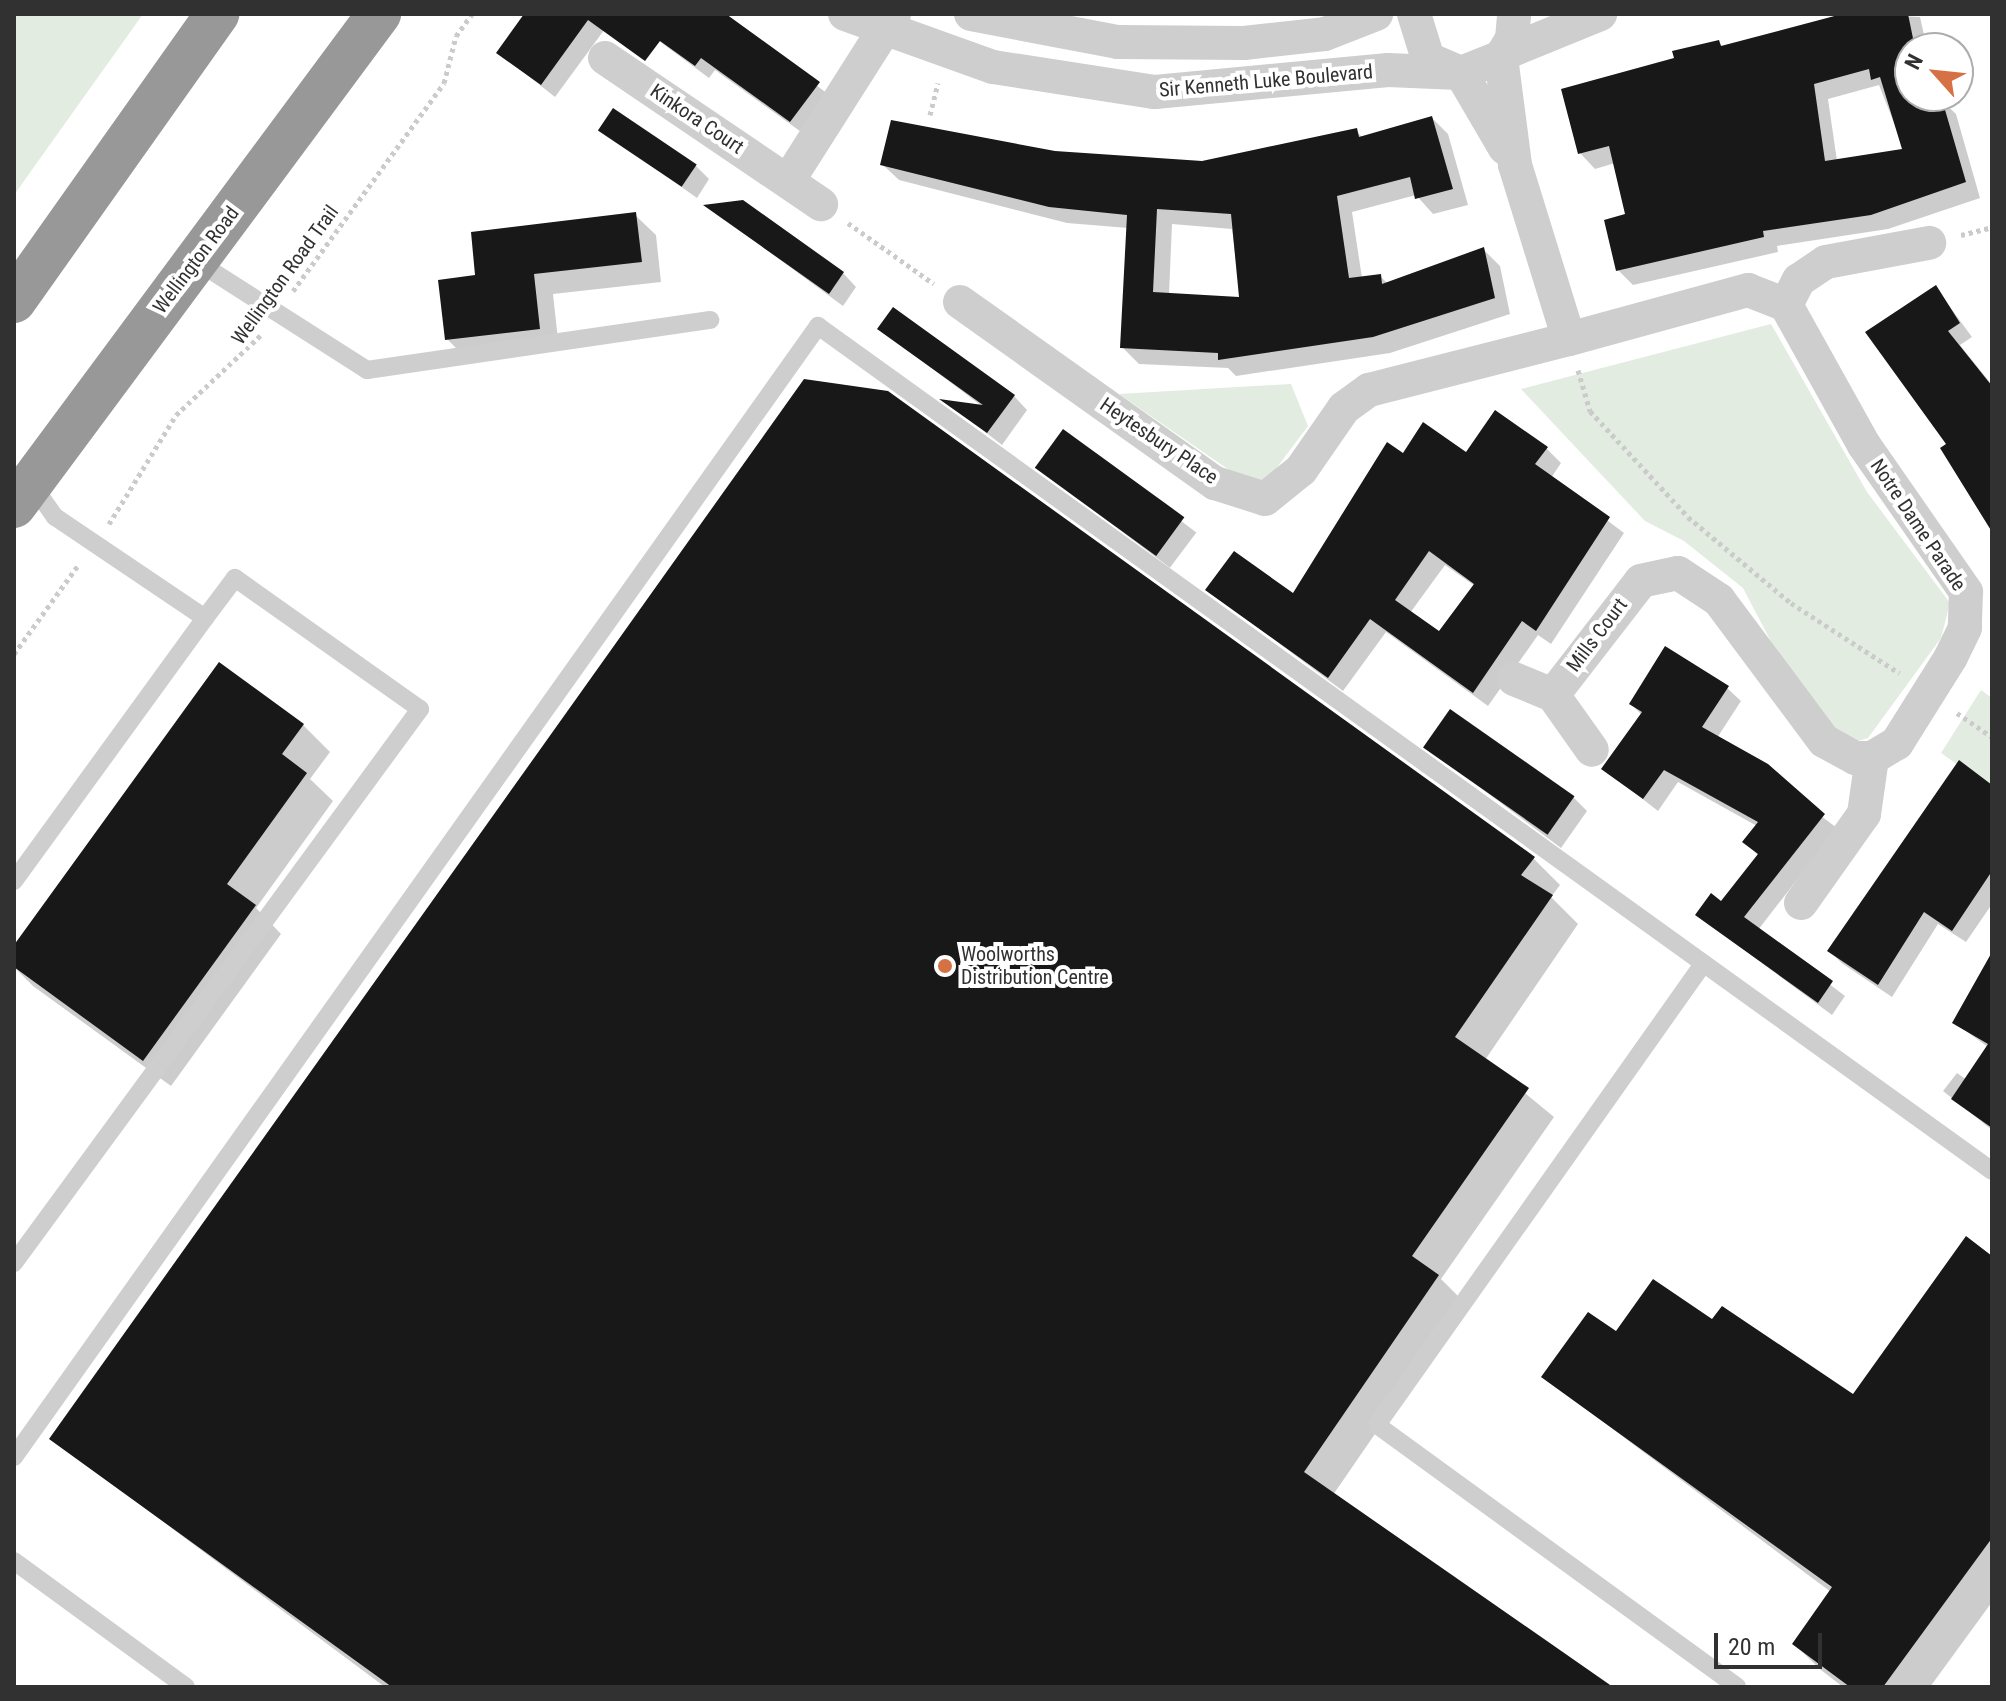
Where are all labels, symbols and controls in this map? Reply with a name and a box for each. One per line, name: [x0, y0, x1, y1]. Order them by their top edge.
north arrow: [1894, 32, 1974, 112]
text: N: [1900, 50, 1928, 73]
street label: Sir Kenneth Luke Boulevard: [1158, 60, 1374, 102]
street label: Kinkora Court: [646, 79, 748, 159]
street label: Wellington Road Trail: [226, 201, 344, 349]
street label: Wellington Road: [148, 202, 244, 318]
street label: Heytesbury Place: [1096, 393, 1222, 489]
street label: Notre Dame Parade: [1865, 455, 1971, 595]
street label: Mills Court: [1561, 593, 1633, 677]
place label: Woolworths Distribution Centre: [961, 942, 1109, 989]
marker: Woolworths Distribution Centre: [936, 957, 954, 975]
scale bar: [1718, 1617, 1826, 1667]
text: 20 m: [1728, 1633, 1775, 1661]

